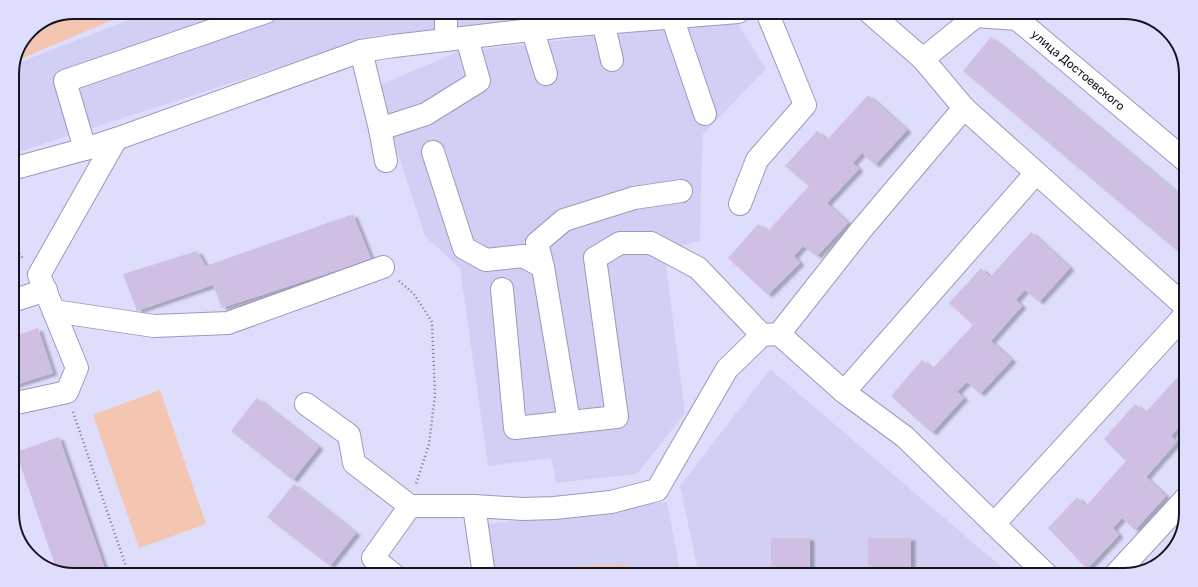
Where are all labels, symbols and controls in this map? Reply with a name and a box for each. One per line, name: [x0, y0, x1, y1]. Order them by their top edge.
street label: улица Достоевского: [1028, 27, 1128, 114]

